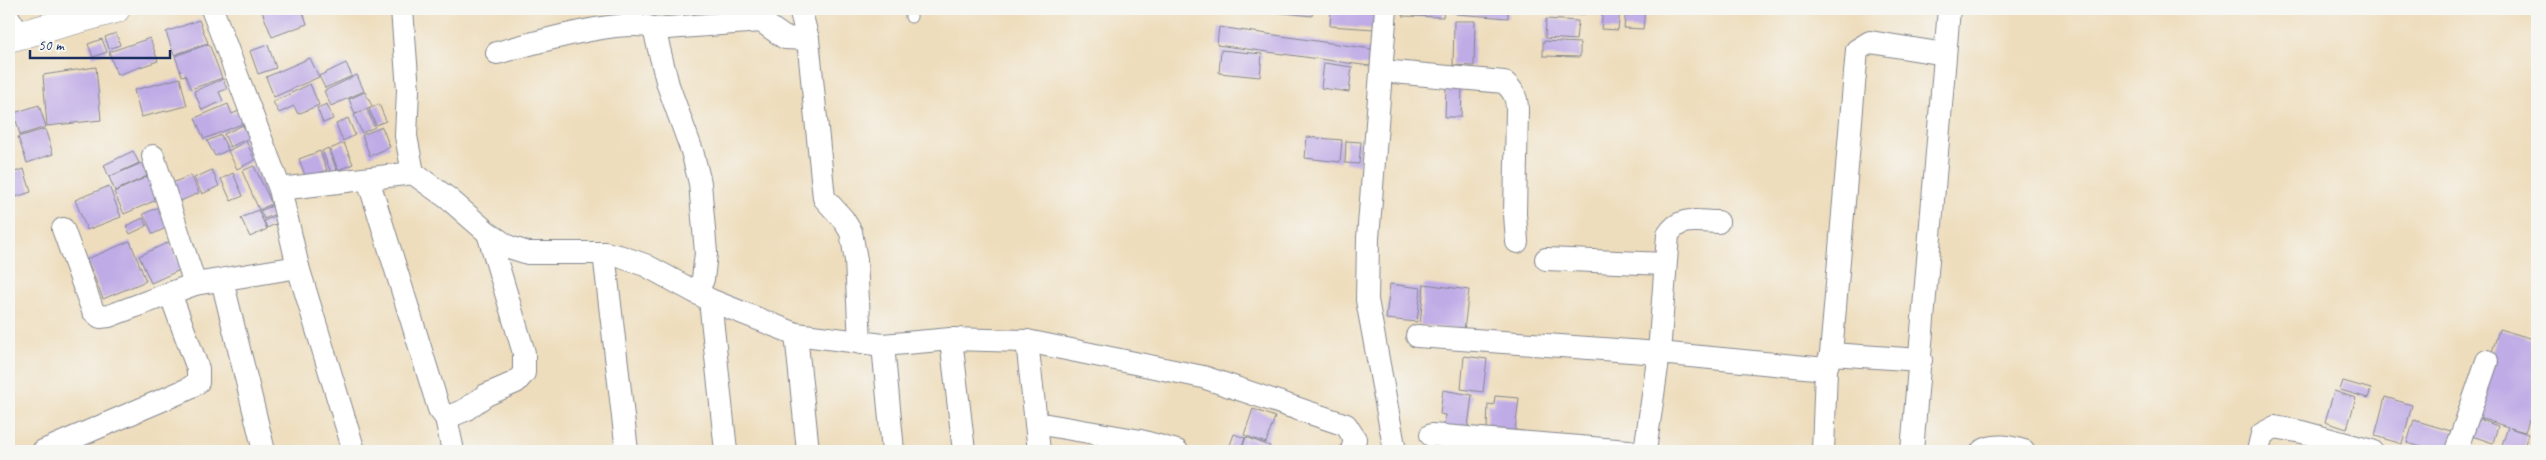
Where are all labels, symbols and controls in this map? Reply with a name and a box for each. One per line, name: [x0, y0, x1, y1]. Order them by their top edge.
scale bar: [30, 28, 170, 60]
text: 50 m: [38, 36, 65, 55]

